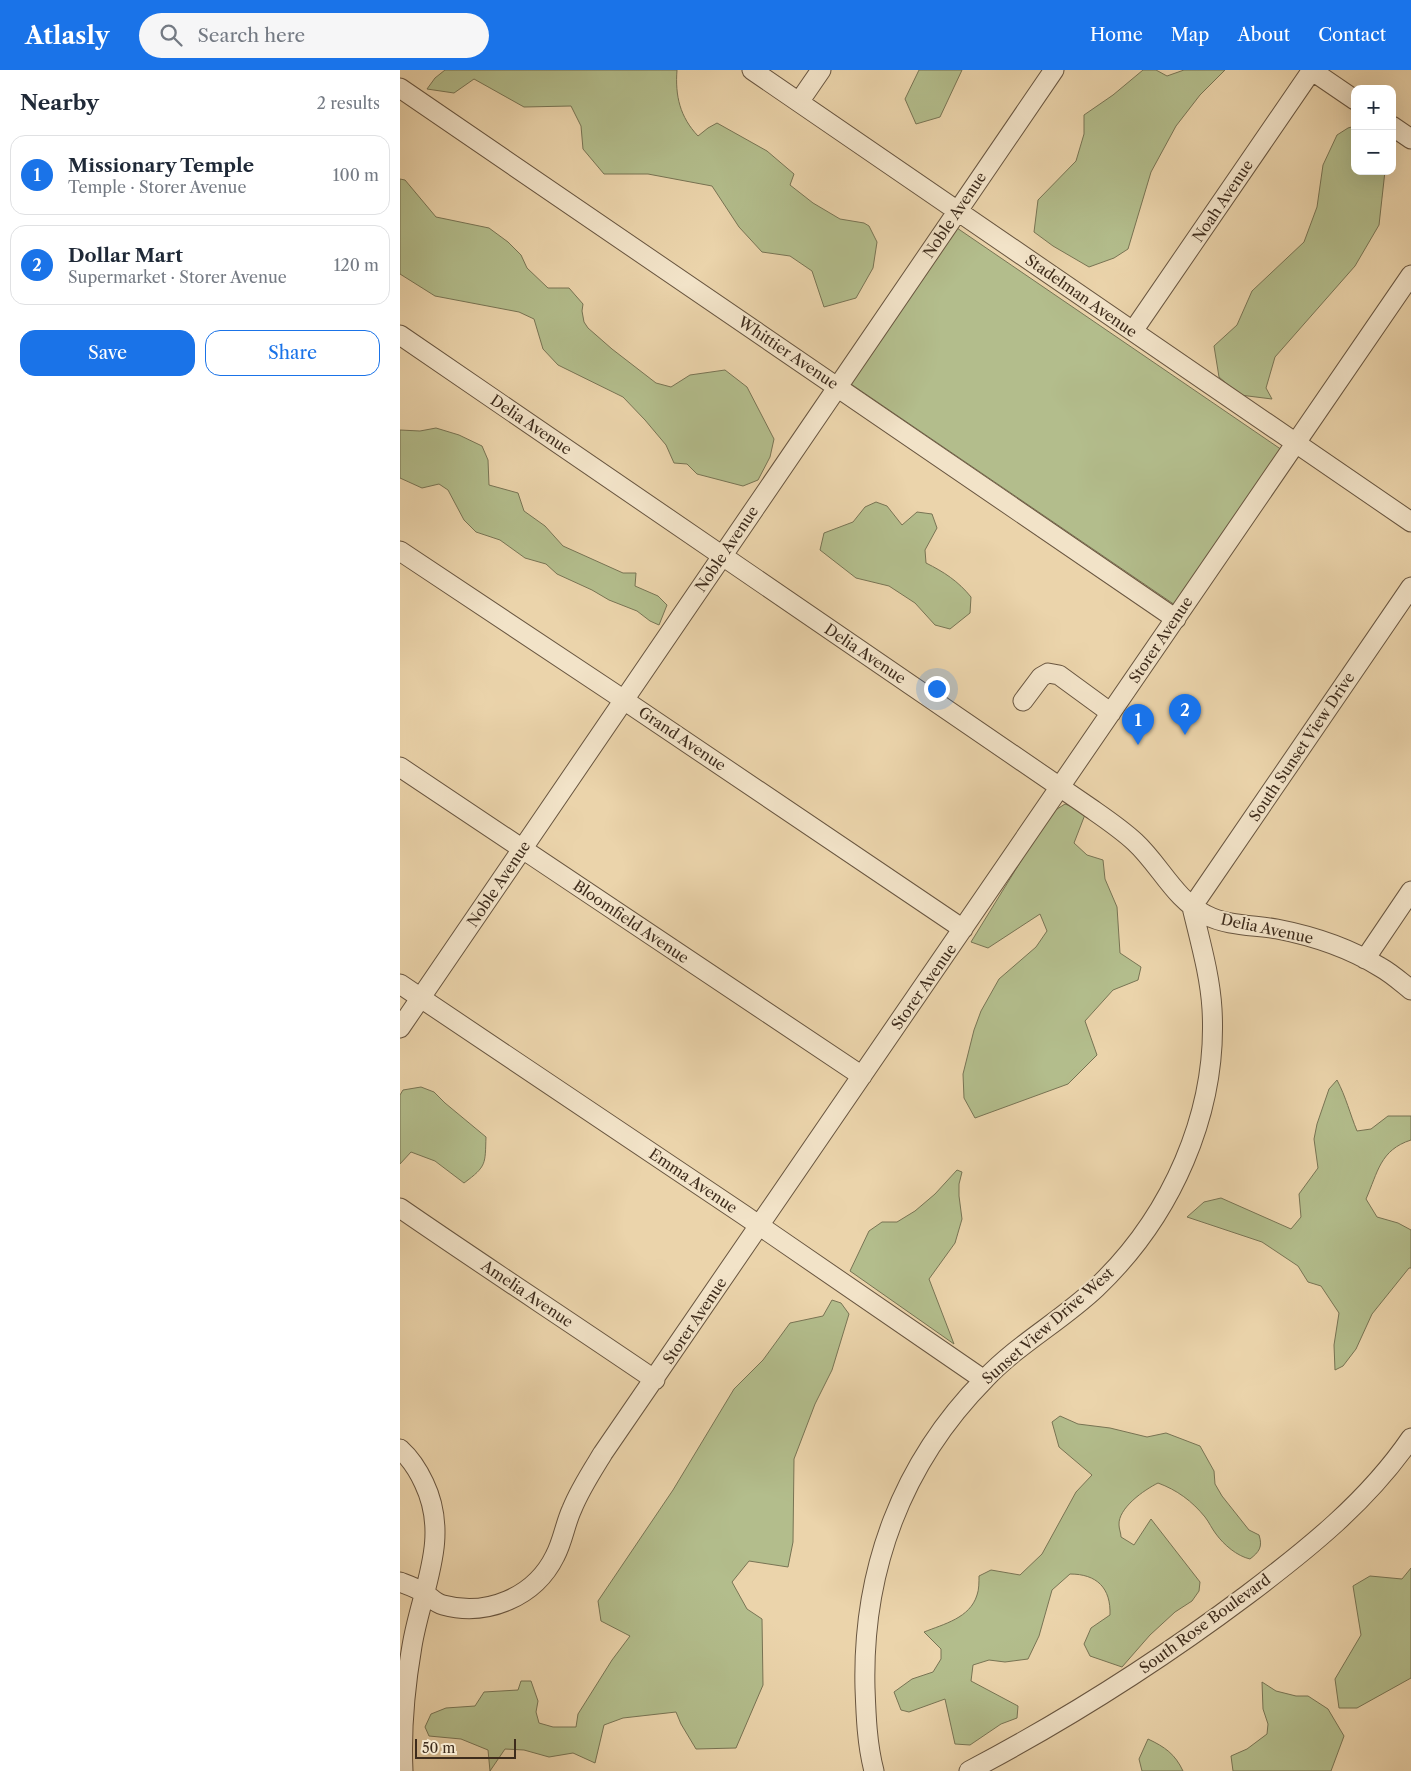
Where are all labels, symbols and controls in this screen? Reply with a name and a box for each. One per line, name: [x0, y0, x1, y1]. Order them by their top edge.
search box: [139, 13, 489, 58]
text: Atlasly: [25, 21, 109, 50]
icon: search: [157, 21, 185, 49]
text: Search here: [197, 24, 305, 47]
text: Home: [1090, 24, 1143, 46]
text: Map: [1171, 24, 1209, 46]
text: About: [1237, 24, 1290, 46]
text: Contact: [1318, 24, 1386, 46]
map controls: [1351, 85, 1396, 175]
button: +: [1351, 85, 1396, 130]
text: Nearby: [20, 90, 99, 115]
text: 2 results: [317, 93, 380, 113]
button: −: [1351, 130, 1396, 175]
text: Missionary Temple: [68, 154, 254, 177]
street label: Noah Avenue: [1188, 156, 1257, 246]
text: 1: [33, 165, 41, 185]
text: 100 m: [333, 165, 379, 185]
street label: Noble Avenue: [919, 168, 990, 261]
text: Temple · Storer Avenue: [68, 177, 246, 197]
text: Dollar Mart: [68, 244, 183, 267]
street label: Stadelman Avenue: [1022, 250, 1141, 341]
text: 2: [32, 255, 42, 275]
text: 120 m: [334, 255, 379, 275]
text: Supermarket · Storer Avenue: [68, 267, 287, 287]
street label: Whittier Avenue: [734, 311, 842, 393]
button: Save: [20, 330, 195, 376]
button: Share: [205, 330, 380, 376]
street label: Delia Avenue: [487, 390, 576, 459]
street label: Noble Avenue: [691, 502, 762, 595]
street label: Storer Avenue: [1125, 593, 1197, 687]
street label: Delia Avenue: [821, 619, 910, 688]
street label: South Sunset View Drive: [1245, 669, 1359, 825]
your location: [924, 676, 950, 702]
pin: 2: [1169, 694, 1201, 735]
street label: Grand Avenue: [635, 702, 730, 775]
pin: 1: [1122, 704, 1154, 745]
street label: Noble Avenue: [463, 837, 534, 930]
street label: Bloomfield Avenue: [570, 876, 693, 967]
street label: Delia Avenue: [1219, 909, 1315, 948]
street label: Storer Avenue: [887, 940, 960, 1033]
street label: Emma Avenue: [645, 1144, 741, 1217]
street label: Amelia Avenue: [477, 1255, 577, 1331]
street label: Sunset View Drive West: [978, 1263, 1118, 1388]
street label: Storer Avenue: [659, 1274, 731, 1368]
street label: South Rose Boulevard: [1135, 1570, 1274, 1678]
scale bar: [415, 1736, 516, 1759]
text: 50 m: [422, 1739, 455, 1757]

